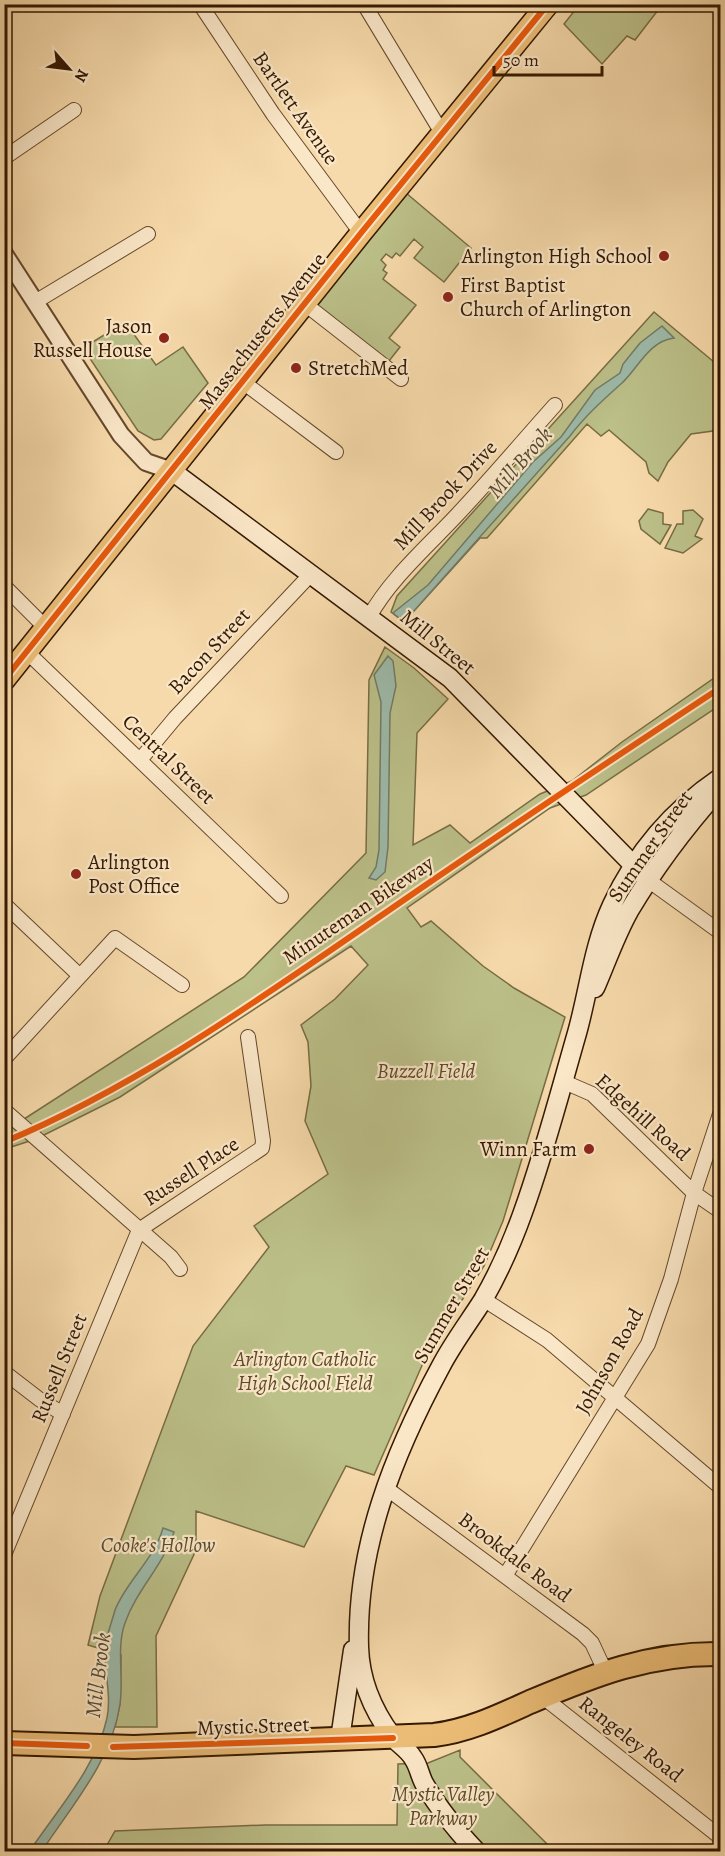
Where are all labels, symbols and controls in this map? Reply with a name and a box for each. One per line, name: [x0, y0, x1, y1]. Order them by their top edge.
north arrow: [39, 39, 99, 99]
scale bar: [494, 39, 602, 77]
street label: Bartlett Avenue: [247, 46, 345, 170]
text: 50 m: [503, 48, 539, 72]
text: N: [69, 65, 94, 86]
place label: Arlington High School: [461, 242, 652, 270]
street label: Massachusetts Avenue: [192, 247, 332, 415]
marker: Arlington High School: [657, 249, 671, 263]
place label: First Baptist Church of Arlington: [460, 271, 631, 323]
marker: First Baptist Church of Arlington: [441, 290, 455, 304]
place label: Jason Russell House: [33, 312, 152, 364]
marker: Jason Russell House: [157, 331, 171, 345]
place label: StretchMed: [308, 354, 409, 382]
marker: StretchMed: [289, 361, 303, 375]
water label: Mill Brook: [480, 420, 559, 505]
street label: Mill Brook Drive: [387, 434, 503, 556]
street label: Bacon Street: [162, 602, 256, 700]
street label: Mill Street: [394, 603, 482, 681]
street label: Central Street: [116, 708, 222, 810]
street label: Summer Street: [601, 784, 699, 908]
place label: Arlington Post Office: [87, 848, 180, 900]
street label: Minuteman Bikeway: [277, 849, 440, 971]
marker: Arlington Post Office: [69, 867, 83, 881]
park label: Buzzell Field: [377, 1057, 476, 1085]
street label: Edgehill Road: [590, 1067, 697, 1167]
street label: Russell Place: [138, 1130, 244, 1212]
place label: Winn Farm: [479, 1135, 577, 1163]
marker: Winn Farm: [582, 1142, 596, 1156]
street label: Summer Street: [406, 1241, 496, 1369]
street label: Johnson Road: [568, 1302, 650, 1419]
street label: Russell Street: [24, 1309, 94, 1427]
park label: Arlington Catholic High School Field: [233, 1345, 377, 1397]
street label: Brookdale Road: [453, 1505, 578, 1609]
park label: Cooke's Hollow: [101, 1531, 216, 1559]
water label: Mill Brook: [78, 1631, 118, 1719]
street label: Rangeley Road: [573, 1689, 690, 1789]
street label: Mystic Street: [196, 1710, 310, 1742]
park label: Mystic Valley Parkway: [392, 1780, 494, 1832]

